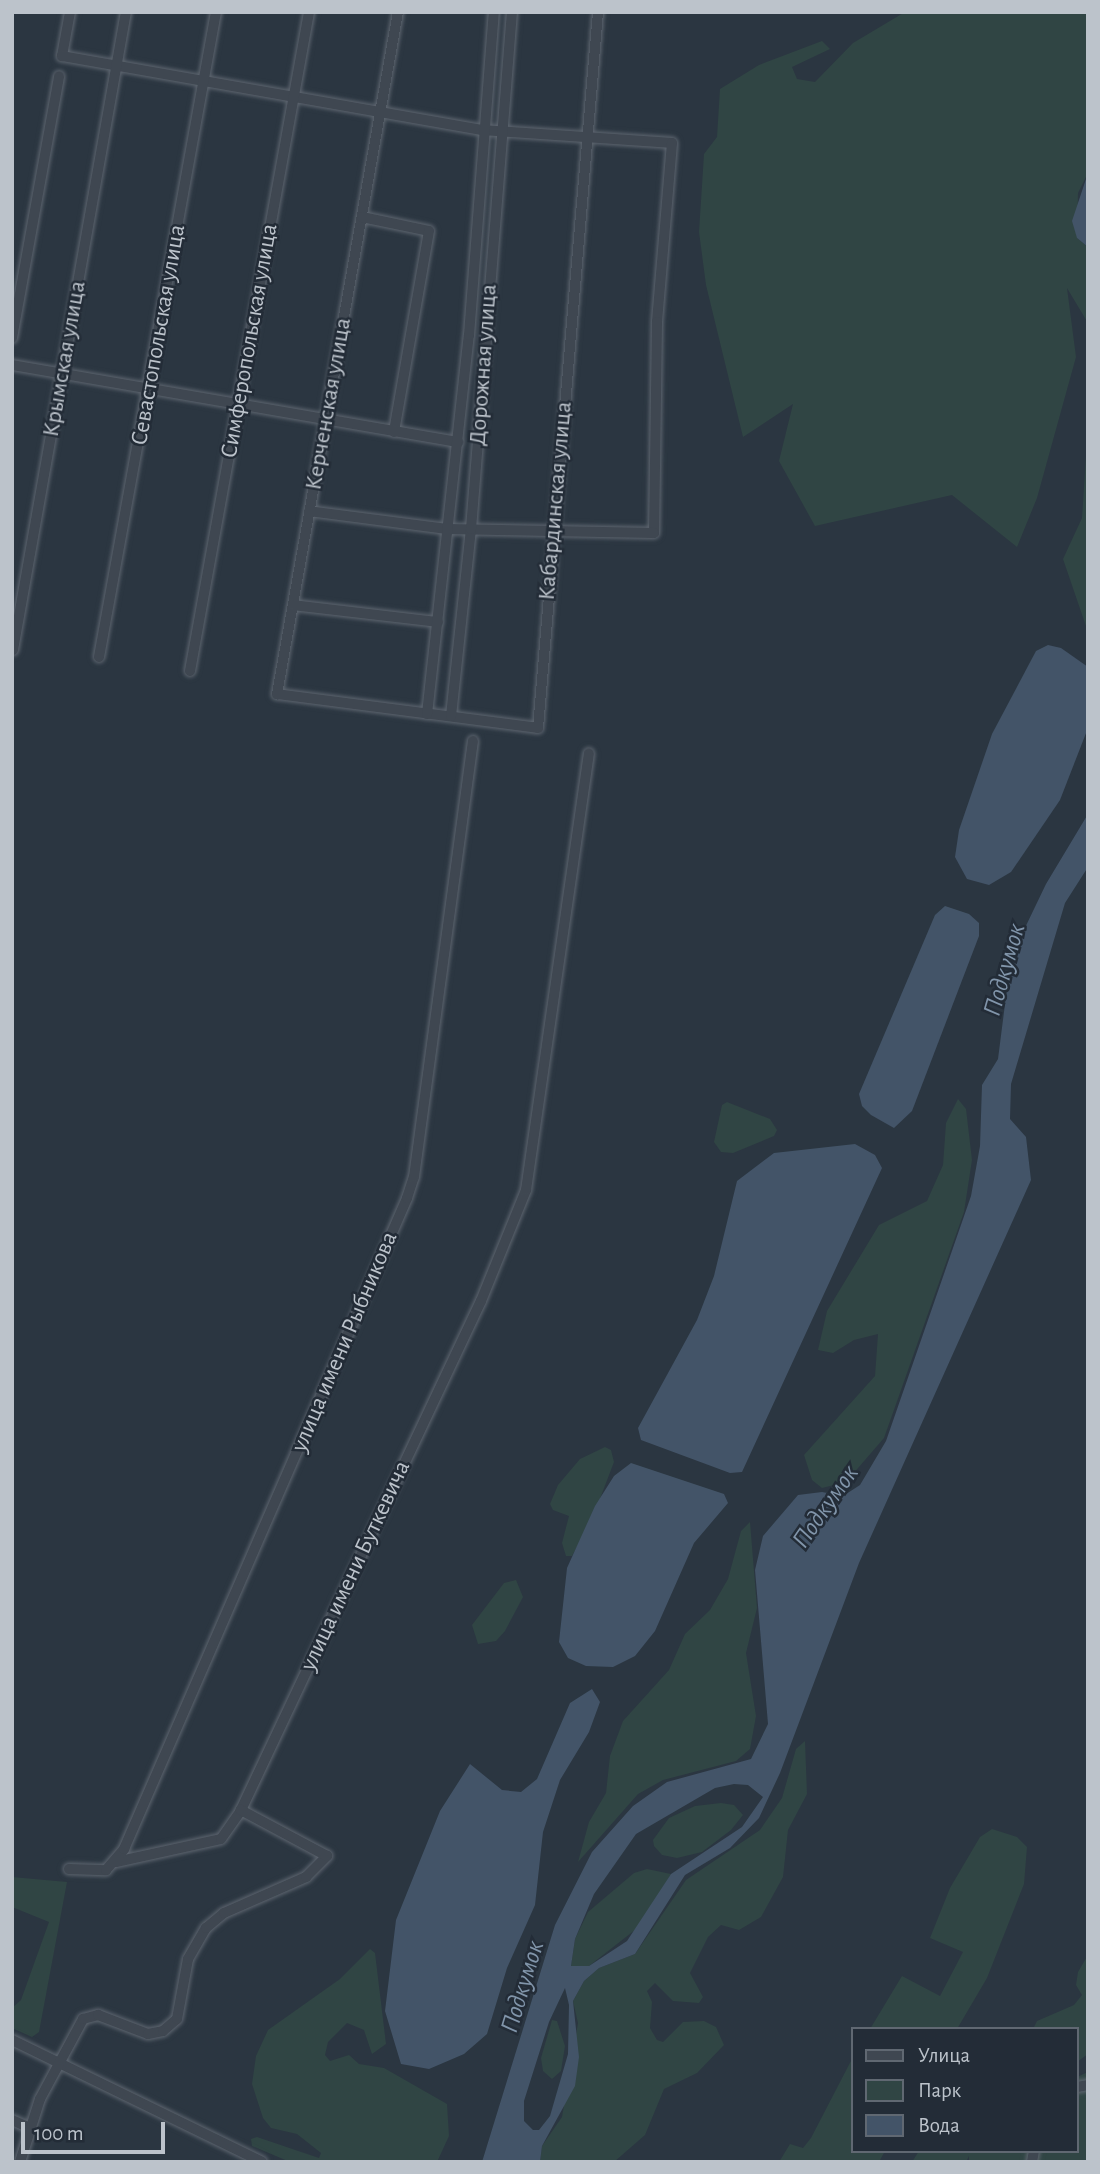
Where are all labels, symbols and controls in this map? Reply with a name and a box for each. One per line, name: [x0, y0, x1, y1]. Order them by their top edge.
street label: Севастопольская улица: [125, 222, 193, 448]
street label: Симферопольская улица: [215, 222, 285, 460]
street label: Крымская улица: [37, 279, 93, 439]
street label: Дорожная улица: [464, 283, 504, 447]
street label: Керченская улица: [300, 316, 358, 492]
street label: Кабардинская улица: [533, 400, 579, 602]
water label: Подкумок: [977, 920, 1033, 1020]
street label: улица имени Рыбникова: [286, 1227, 404, 1457]
street label: улица имени Буткевича: [295, 1456, 417, 1676]
water label: Подкумок: [786, 1459, 866, 1555]
water label: Подкумок: [494, 1937, 552, 2037]
legend: [852, 2027, 1079, 2153]
text: Улица: [918, 2045, 970, 2066]
text: Парк: [918, 2080, 961, 2101]
scale bar: [24, 2108, 168, 2152]
text: Вода: [918, 2115, 960, 2136]
text: 100 m: [34, 2123, 84, 2144]

